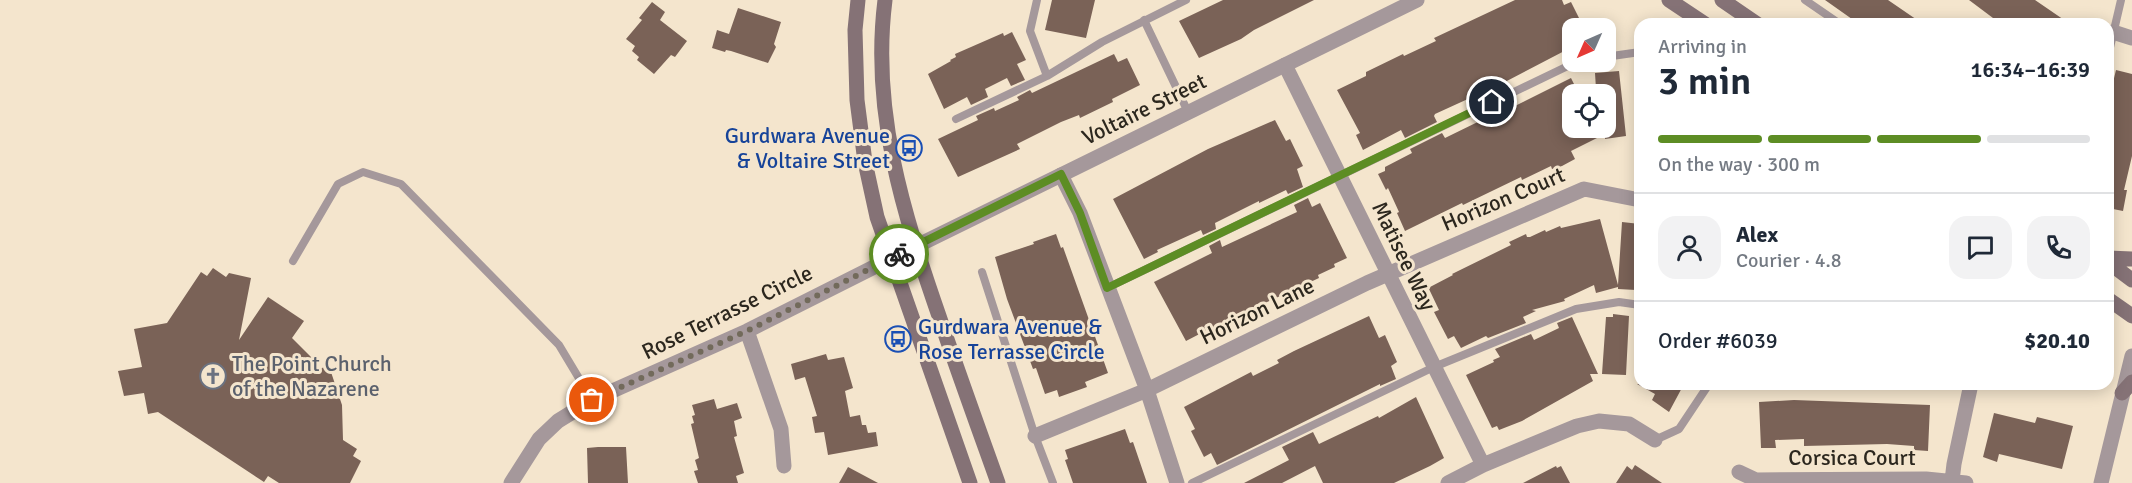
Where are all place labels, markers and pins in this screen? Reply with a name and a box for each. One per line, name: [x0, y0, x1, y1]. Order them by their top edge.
pin: [1466, 76, 1517, 127]
place label: Gurdwara Avenue & Voltaire Street: [725, 122, 890, 174]
bus stop icon: Gurdwara Avenue & Voltaire Street: [894, 133, 924, 163]
place label: Gurdwara Avenue & Rose Terrasse Circle: [918, 313, 1105, 365]
bus stop icon: Gurdwara Avenue & Rose Terrasse Circle: [883, 324, 913, 354]
place label: The Point Church of the Nazarene: [232, 350, 392, 402]
church icon: The Point Church of the Nazarene: [198, 361, 228, 391]
pin: [566, 374, 617, 425]

